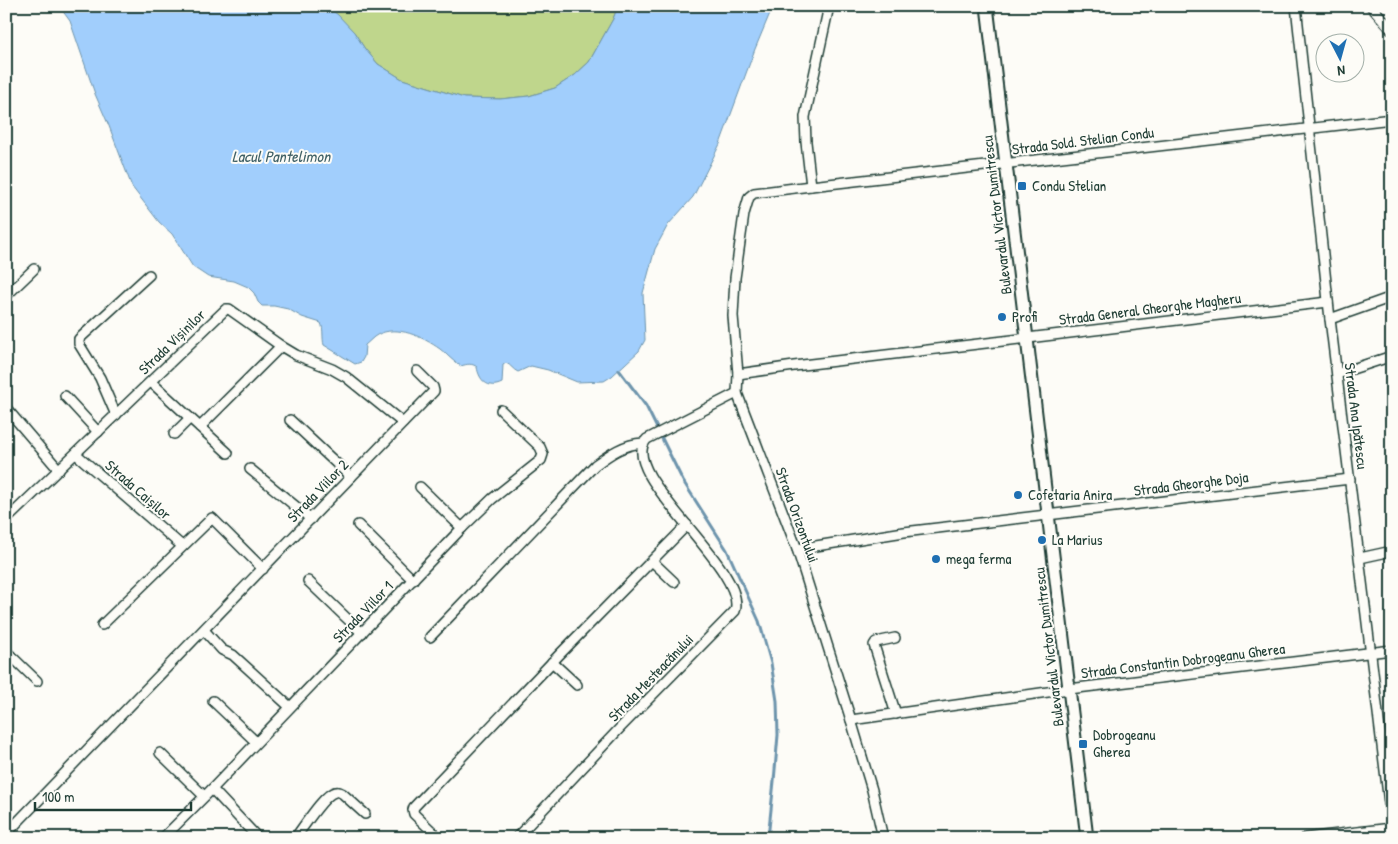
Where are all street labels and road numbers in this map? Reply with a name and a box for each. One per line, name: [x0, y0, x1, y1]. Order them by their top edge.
street label: Strada Sold. Stelian Condu: [1011, 121, 1155, 160]
street label: Bulevardul Victor Dumitrescu: [976, 135, 1017, 296]
street label: Strada General Gheorghe Magheru: [1058, 287, 1242, 330]
street label: Strada Vișinilor: [134, 304, 210, 379]
street label: Strada Ana Ipătescu: [1340, 362, 1373, 470]
street label: Strada Viilor 2: [282, 454, 353, 527]
street label: Strada Caișilor: [101, 455, 176, 524]
street label: Strada Orizontului: [770, 464, 824, 565]
street label: Strada Gheorghe Doja: [1133, 466, 1249, 501]
street label: Bulevardul Victor Dumitrescu: [1028, 567, 1069, 728]
street label: Strada Viilor 1: [328, 576, 398, 647]
street label: Strada Mesteacănului: [603, 629, 698, 726]
street label: Strada Constantin Dobrogeanu Gherea: [1080, 638, 1286, 683]

